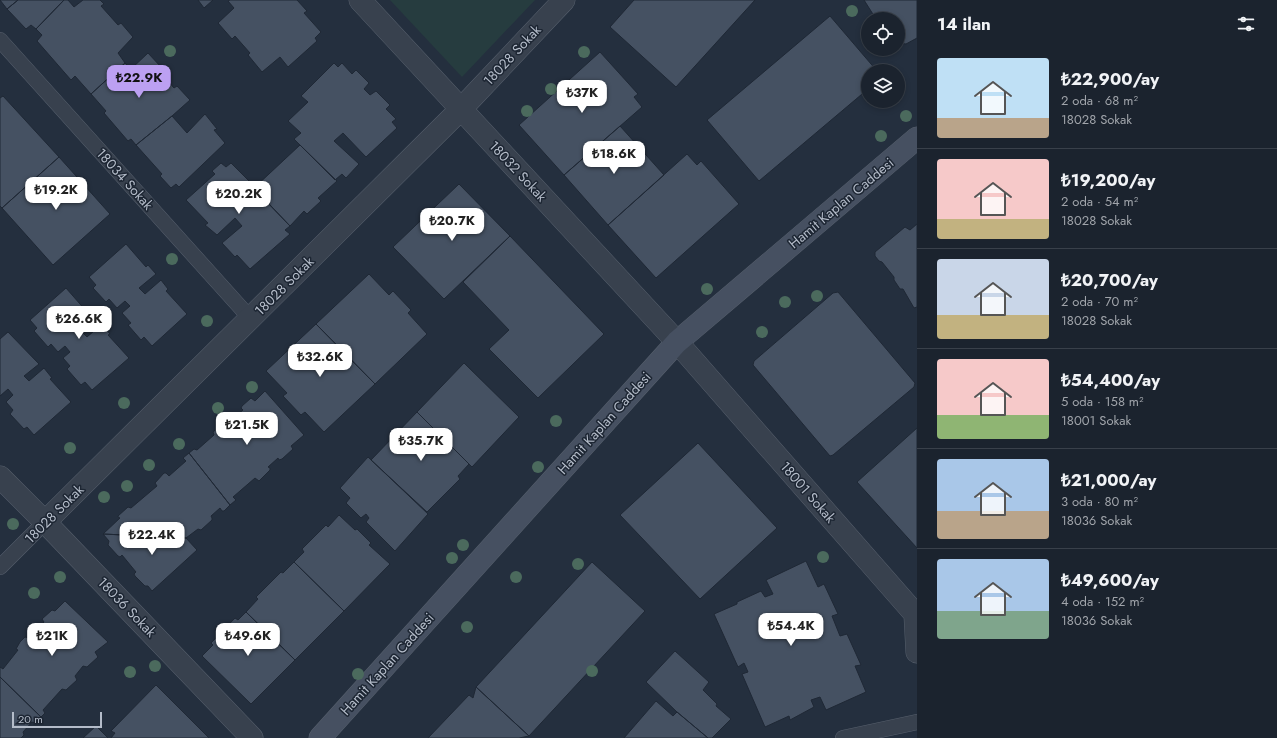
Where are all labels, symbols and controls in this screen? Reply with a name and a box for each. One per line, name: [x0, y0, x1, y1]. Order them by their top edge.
map controls: [861, 12, 905, 108]
button: locate: [861, 12, 905, 56]
text: 14 ilan: [937, 12, 991, 36]
icon: filters: [1235, 13, 1257, 35]
street label: 18028 Sokak: [479, 20, 546, 90]
button: layers: [861, 64, 905, 108]
pin: ₺22.9K: [106, 65, 172, 99]
text: ₺22,900/ay: [1061, 67, 1159, 91]
text: ₺22.9K: [116, 68, 162, 87]
icon: home: [969, 74, 1017, 122]
pin: ₺37K: [558, 80, 606, 114]
text: ₺37K: [566, 83, 598, 102]
text: 2 oda · 68 m²: [1061, 91, 1138, 110]
text: 18028 Sokak: [1061, 110, 1132, 129]
street label: 18032 Sokak: [485, 136, 552, 206]
pin: ₺18.6K: [581, 141, 647, 175]
street label: 18034 Sokak: [92, 144, 159, 215]
text: ₺18.6K: [592, 144, 636, 163]
street label: Hamit Kaplan Caddesi: [784, 153, 898, 253]
text: ₺19,200/ay: [1061, 168, 1155, 192]
icon: home: [969, 175, 1017, 223]
pin: ₺19.2K: [23, 177, 89, 211]
text: ₺19.2K: [34, 180, 78, 199]
pin: ₺20.2K: [206, 181, 272, 215]
text: ₺20.2K: [216, 184, 262, 203]
text: 2 oda · 54 m²: [1061, 192, 1138, 211]
pin: ₺20.7K: [419, 208, 485, 242]
text: ₺20.7K: [429, 211, 475, 230]
text: 18028 Sokak: [1061, 211, 1132, 230]
street label: 18028 Sokak: [250, 251, 319, 320]
text: ₺20,700/ay: [1061, 268, 1158, 292]
icon: home: [969, 275, 1017, 323]
text: 2 oda · 70 m²: [1061, 292, 1138, 311]
pin: ₺26.6K: [46, 306, 112, 340]
text: ₺26.6K: [56, 309, 102, 328]
text: 18028 Sokak: [1061, 311, 1132, 330]
pin: ₺32.6K: [287, 344, 353, 378]
text: ₺32.6K: [297, 347, 343, 366]
street label: Hamit Kaplan Caddesi: [552, 367, 656, 479]
text: ₺54,400/ay: [1061, 368, 1160, 392]
icon: home: [969, 375, 1017, 423]
text: 5 oda · 158 m²: [1061, 392, 1144, 411]
text: 18001 Sokak: [1061, 411, 1131, 430]
pin: ₺21.5K: [214, 412, 280, 446]
text: ₺21.5K: [225, 415, 269, 434]
pin: ₺35.7K: [388, 428, 454, 462]
text: ₺35.7K: [398, 431, 444, 450]
street label: 18001 Sokak: [776, 457, 841, 528]
text: ₺21,000/ay: [1061, 468, 1156, 492]
icon: home: [969, 475, 1017, 523]
street label: 18028 Sokak: [20, 479, 89, 548]
text: 3 oda · 80 m²: [1061, 492, 1138, 511]
text: 18036 Sokak: [1061, 511, 1132, 530]
pin: ₺22.4K: [119, 522, 185, 556]
text: ₺22.4K: [129, 525, 175, 544]
text: ₺49,600/ay: [1061, 568, 1159, 592]
street label: 18036 Sokak: [93, 572, 161, 642]
icon: home: [969, 575, 1017, 623]
text: 4 oda · 152 m²: [1061, 592, 1144, 611]
street label: Hamit Kaplan Caddesi: [335, 608, 439, 720]
text: 18036 Sokak: [1061, 611, 1132, 630]
pin: ₺54.4K: [758, 613, 824, 647]
text: ₺54.4K: [767, 616, 815, 635]
pin: ₺21K: [28, 623, 76, 657]
pin: ₺49.6K: [215, 623, 281, 657]
text: ₺21K: [36, 626, 68, 645]
text: ₺49.6K: [225, 626, 271, 645]
scale bar: [12, 710, 102, 729]
text: 20 m: [18, 711, 43, 727]

